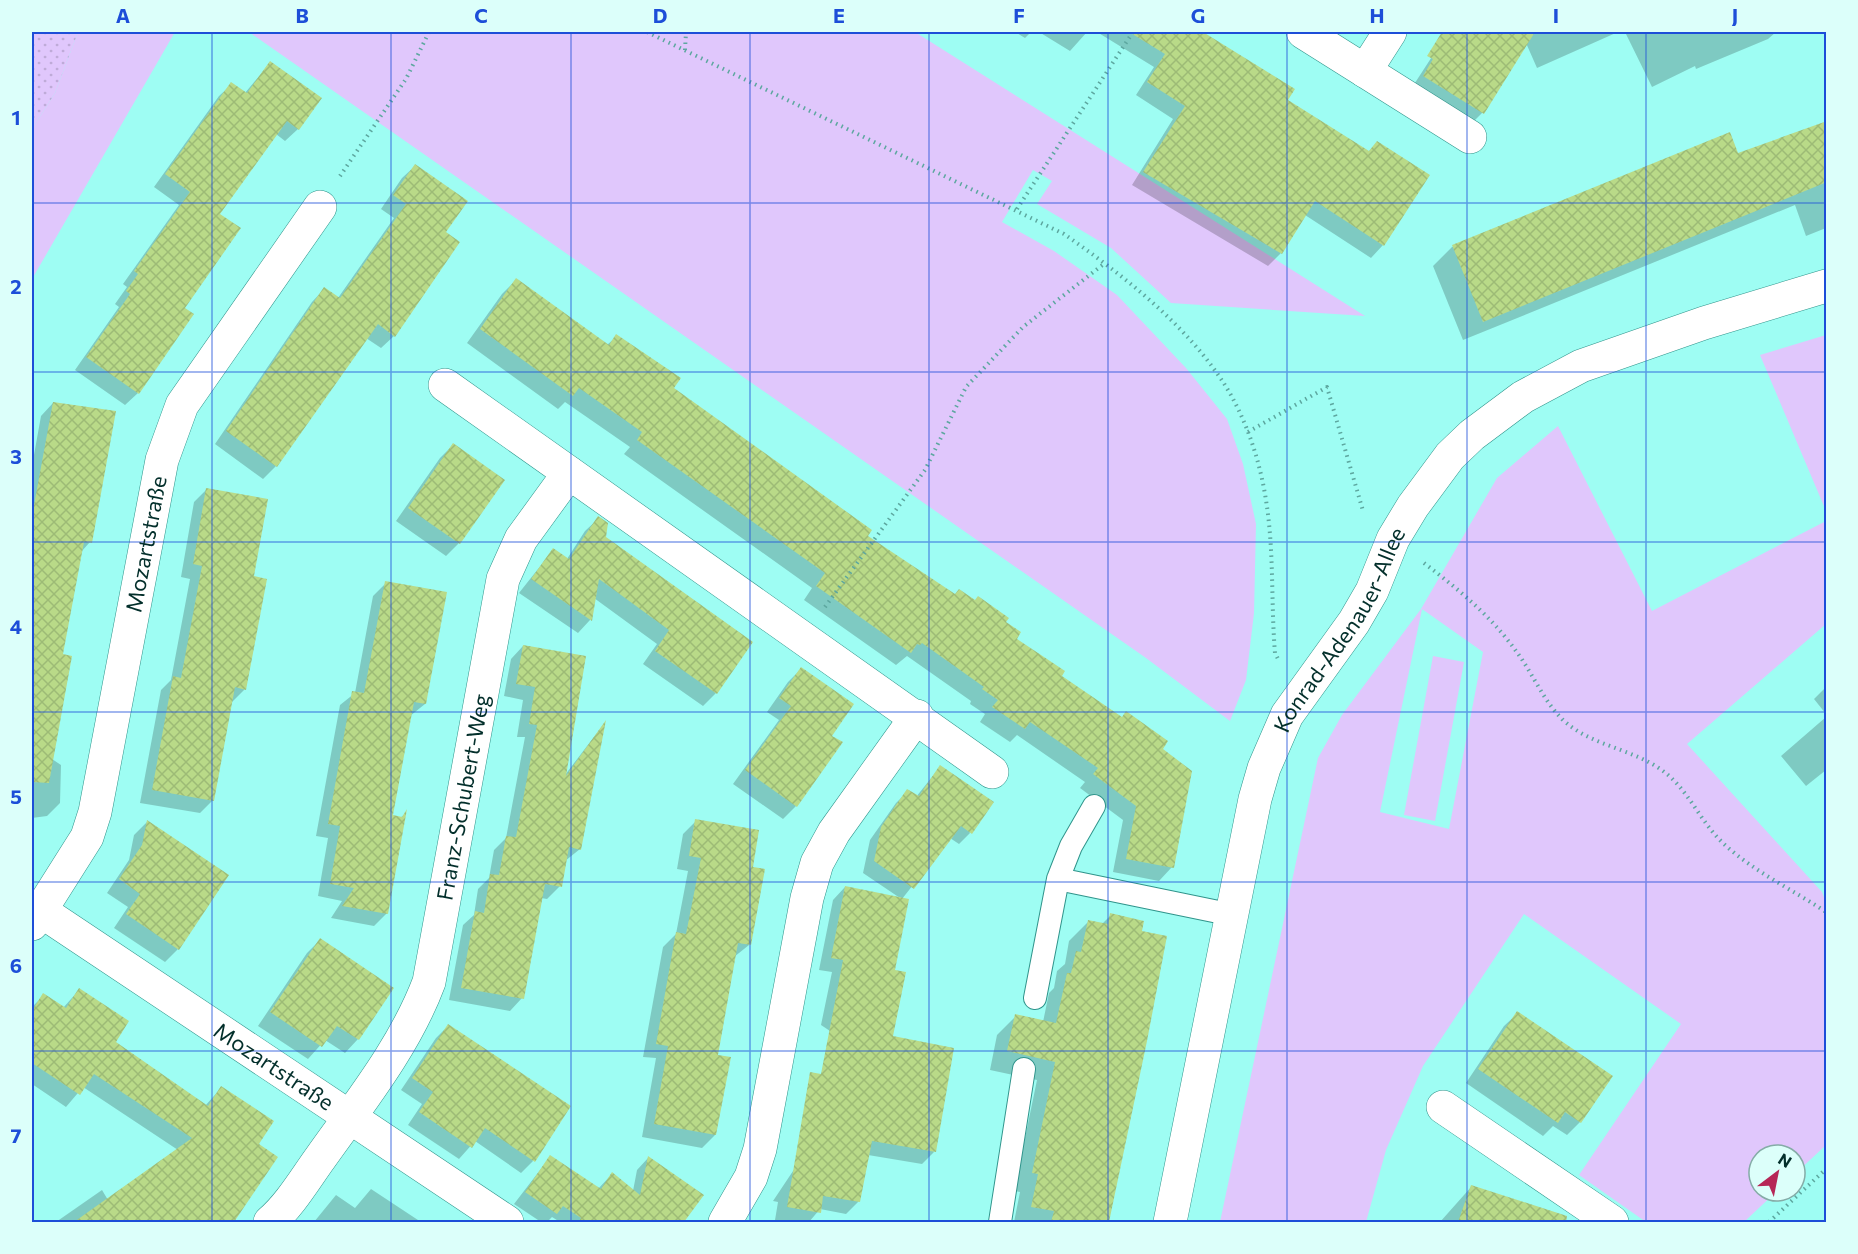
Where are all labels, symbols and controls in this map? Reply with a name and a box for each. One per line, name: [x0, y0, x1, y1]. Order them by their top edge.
text: A: [116, 3, 130, 27]
text: B: [295, 3, 309, 27]
text: C: [474, 3, 488, 27]
text: D: [653, 3, 667, 27]
text: E: [833, 3, 845, 27]
text: F: [1013, 3, 1025, 27]
text: G: [1191, 3, 1205, 27]
text: H: [1370, 3, 1385, 27]
text: I: [1553, 3, 1559, 27]
text: J: [1732, 3, 1738, 27]
text: 1: [11, 105, 21, 129]
text: 2: [10, 274, 22, 298]
text: 3: [10, 444, 22, 468]
street label: Mozartstraße: [119, 473, 172, 614]
street label: Konrad-Adenauer-Allee: [1267, 522, 1410, 736]
text: 4: [10, 614, 22, 638]
street label: Franz-Schubert-Weg: [430, 692, 495, 902]
text: 5: [10, 784, 22, 808]
text: 6: [10, 953, 22, 977]
street label: Mozartstraße: [209, 1016, 339, 1116]
text: 7: [11, 1123, 22, 1147]
north arrow: [1747, 1143, 1807, 1203]
text: N: [1775, 1149, 1795, 1171]

